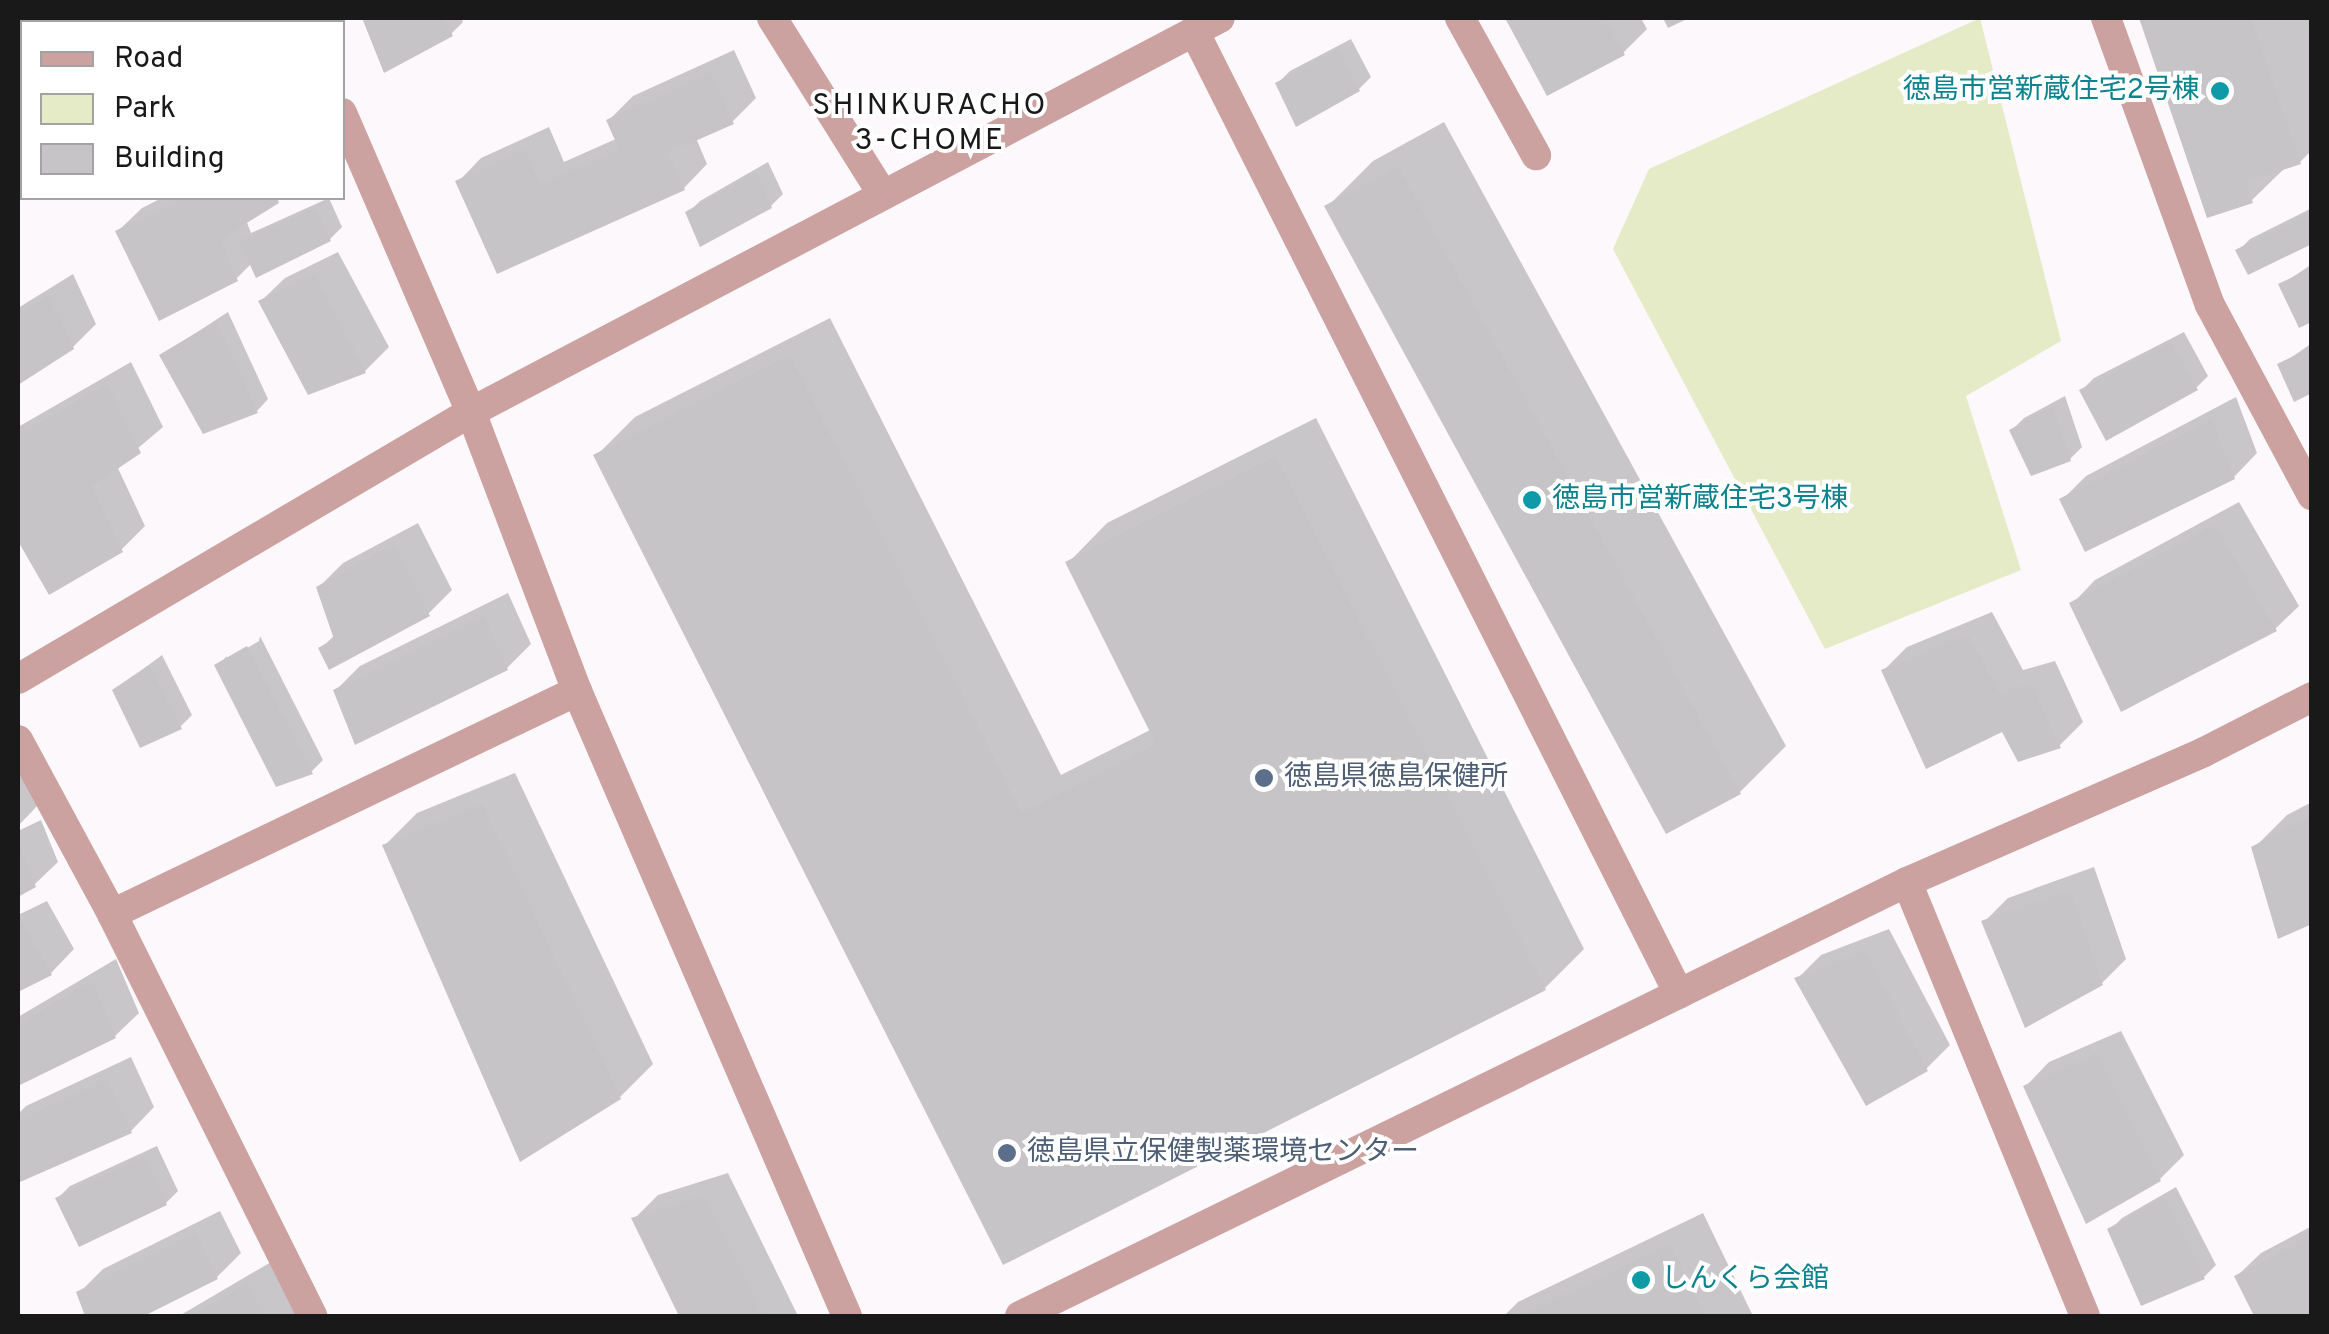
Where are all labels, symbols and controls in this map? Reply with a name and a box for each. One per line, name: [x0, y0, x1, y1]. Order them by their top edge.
legend: [20, 20, 345, 200]
text: Road: [114, 41, 183, 78]
place label: 徳島市営新蔵住宅2号棟: [1903, 74, 2200, 108]
marker: 徳島市営新蔵住宅2号棟: [2209, 80, 2231, 102]
district label: SHINKURACHO 3-CHOME: [812, 89, 1048, 160]
text: Park: [114, 91, 176, 128]
text: Building: [114, 141, 225, 178]
place label: 徳島市営新蔵住宅3号棟: [1552, 483, 1849, 517]
marker: 徳島市営新蔵住宅3号棟: [1521, 489, 1543, 511]
place label: 徳島県徳島保健所: [1284, 761, 1508, 795]
marker: 徳島県徳島保健所: [1253, 767, 1275, 789]
place label: 徳島県立保健製薬環境センター: [1027, 1136, 1419, 1170]
marker: 徳島県立保健製薬環境センター: [996, 1142, 1018, 1164]
place label: しんくら会館: [1661, 1263, 1829, 1297]
marker: しんくら会館: [1630, 1269, 1652, 1291]

